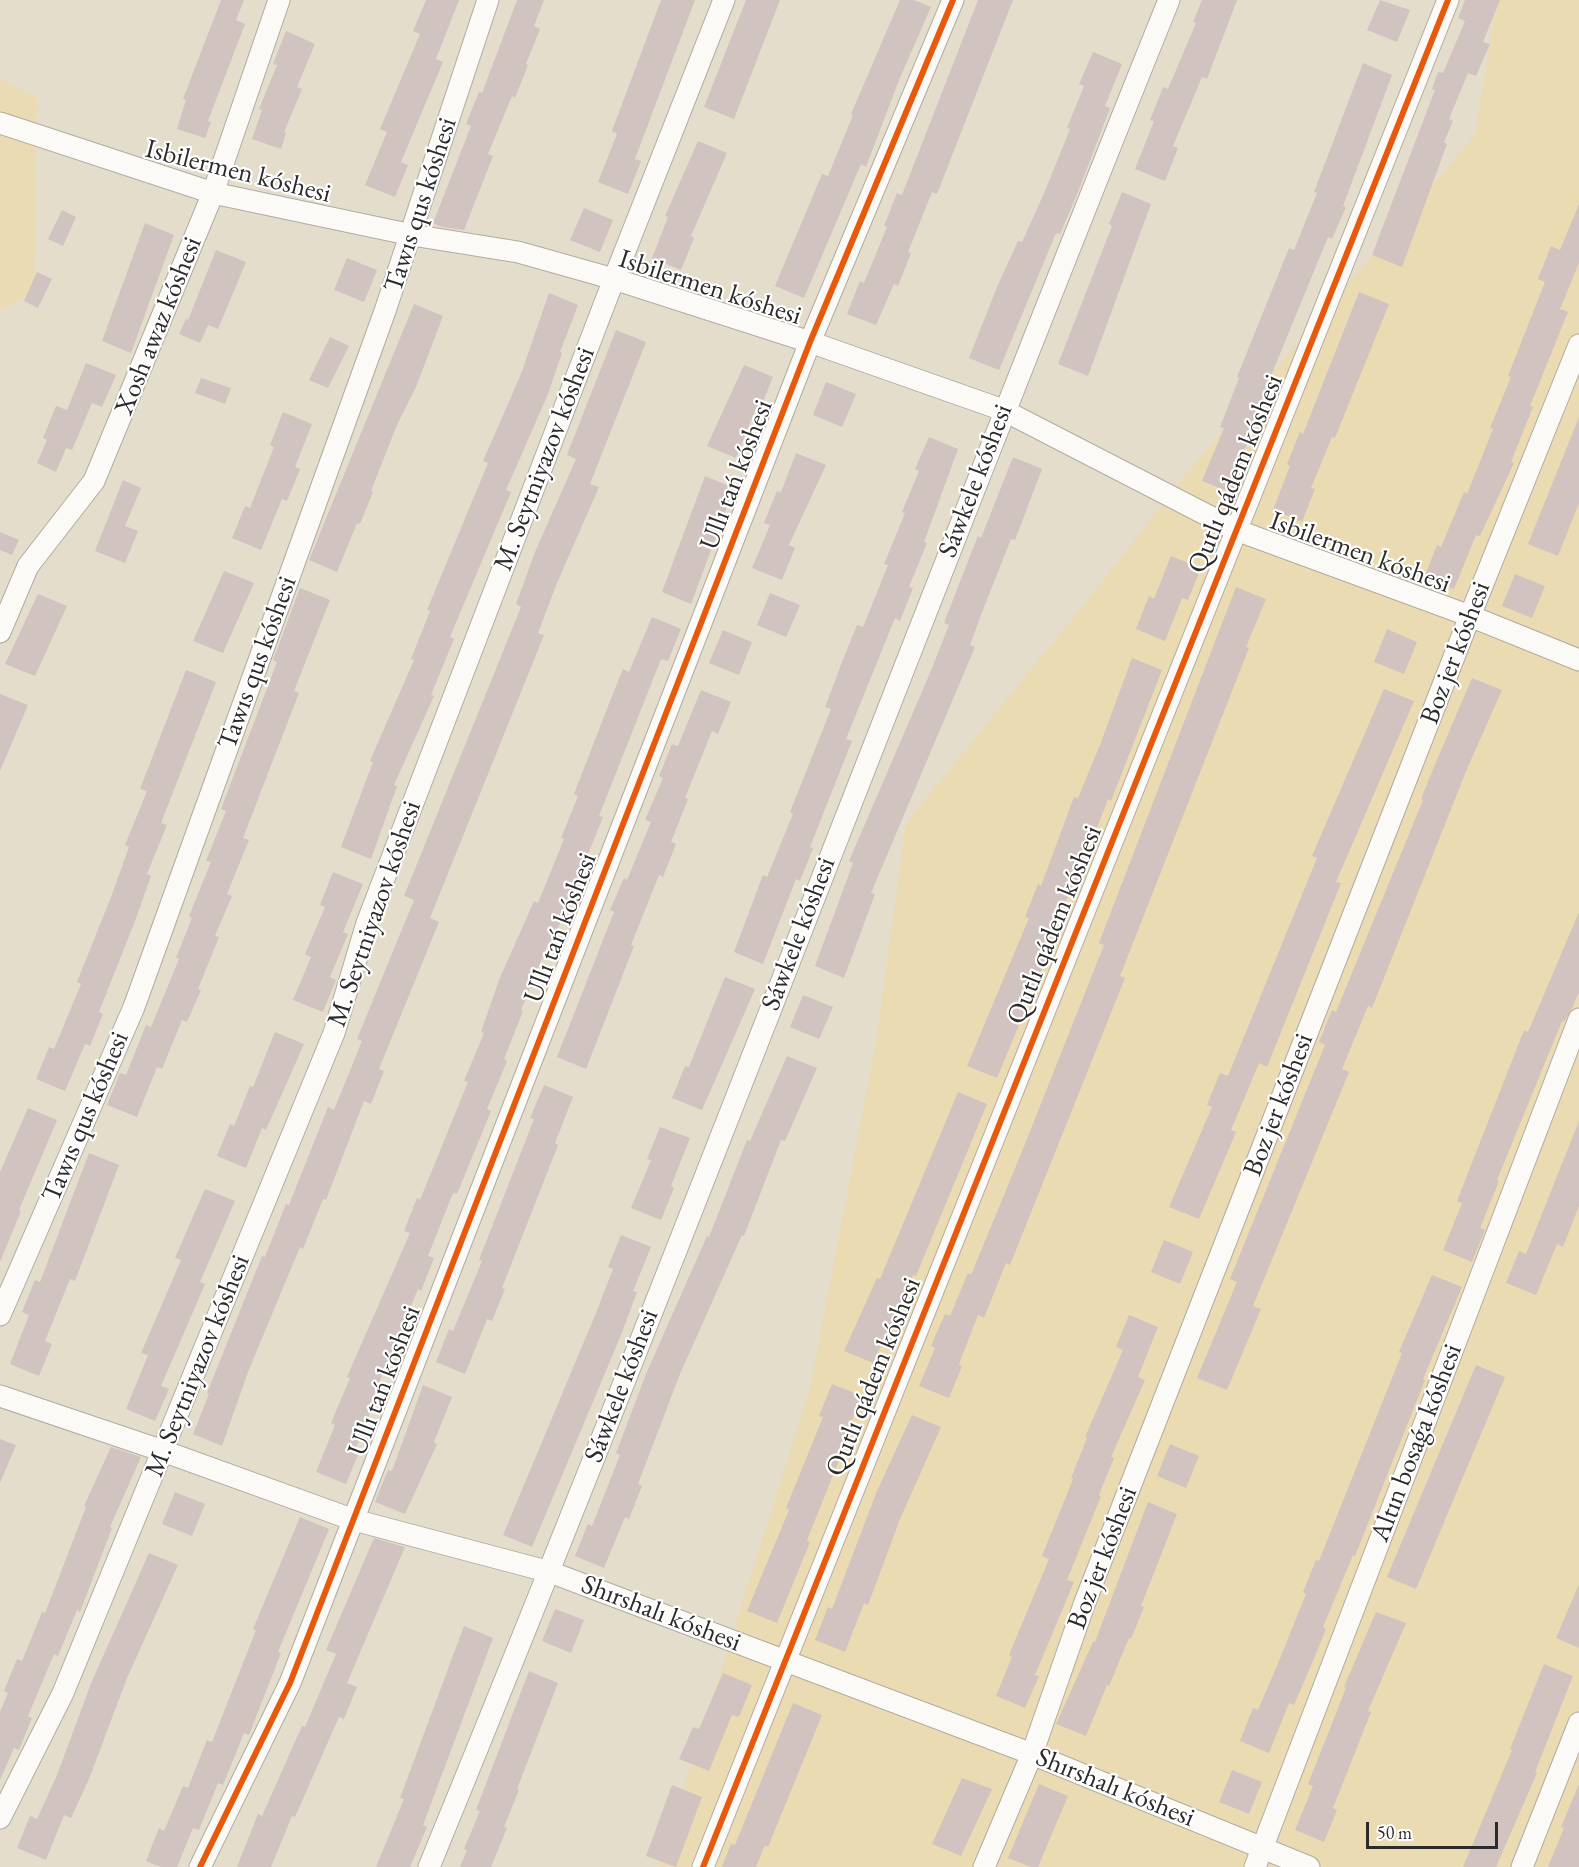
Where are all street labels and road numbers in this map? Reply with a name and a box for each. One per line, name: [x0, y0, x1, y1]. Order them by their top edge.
street label: Tawıs qus kóshesi: [378, 114, 464, 296]
street label: Isbilermen kóshesi: [142, 133, 334, 211]
street label: Xosh awaz kóshesi: [109, 232, 209, 420]
street label: Isbilermen kóshesi: [615, 243, 805, 333]
street label: M. Seytniyazov kóshesi: [487, 343, 603, 575]
street label: Qutlı qádem kóshesi: [1181, 370, 1291, 578]
street label: Ullı tań kóshesi: [694, 395, 780, 555]
street label: Sáwkele kóshesi: [932, 400, 1020, 562]
street label: Isbilermen kóshesi: [1265, 505, 1455, 601]
street label: Tawıs qus kóshesi: [212, 572, 304, 754]
street label: Boz jer kóshesi: [1414, 577, 1498, 729]
street label: M. Seytniyazov kóshesi: [321, 797, 429, 1031]
street label: Qutlı qádem kóshesi: [1000, 821, 1110, 1029]
street label: Ullı tań kóshesi: [518, 848, 604, 1008]
street label: Sáwkele kóshesi: [755, 853, 843, 1015]
street label: Tawıs qus kóshesi: [36, 1027, 136, 1207]
street label: Boz jer kóshesi: [1237, 1029, 1321, 1181]
street label: M. Seytniyazov kóshesi: [139, 1250, 257, 1482]
street label: Qutlı qádem kóshesi: [819, 1273, 929, 1481]
street label: Ullı tań kóshesi: [342, 1301, 428, 1461]
street label: Sáwkele kóshesi: [578, 1305, 666, 1467]
street label: Altın bosaǵa kóshesi: [1364, 1340, 1470, 1546]
street label: Boz jer kóshesi: [1061, 1482, 1145, 1634]
street label: Shırshalı kóshesi: [577, 1569, 745, 1659]
street label: Shırshalı kóshesi: [1031, 1741, 1199, 1835]

